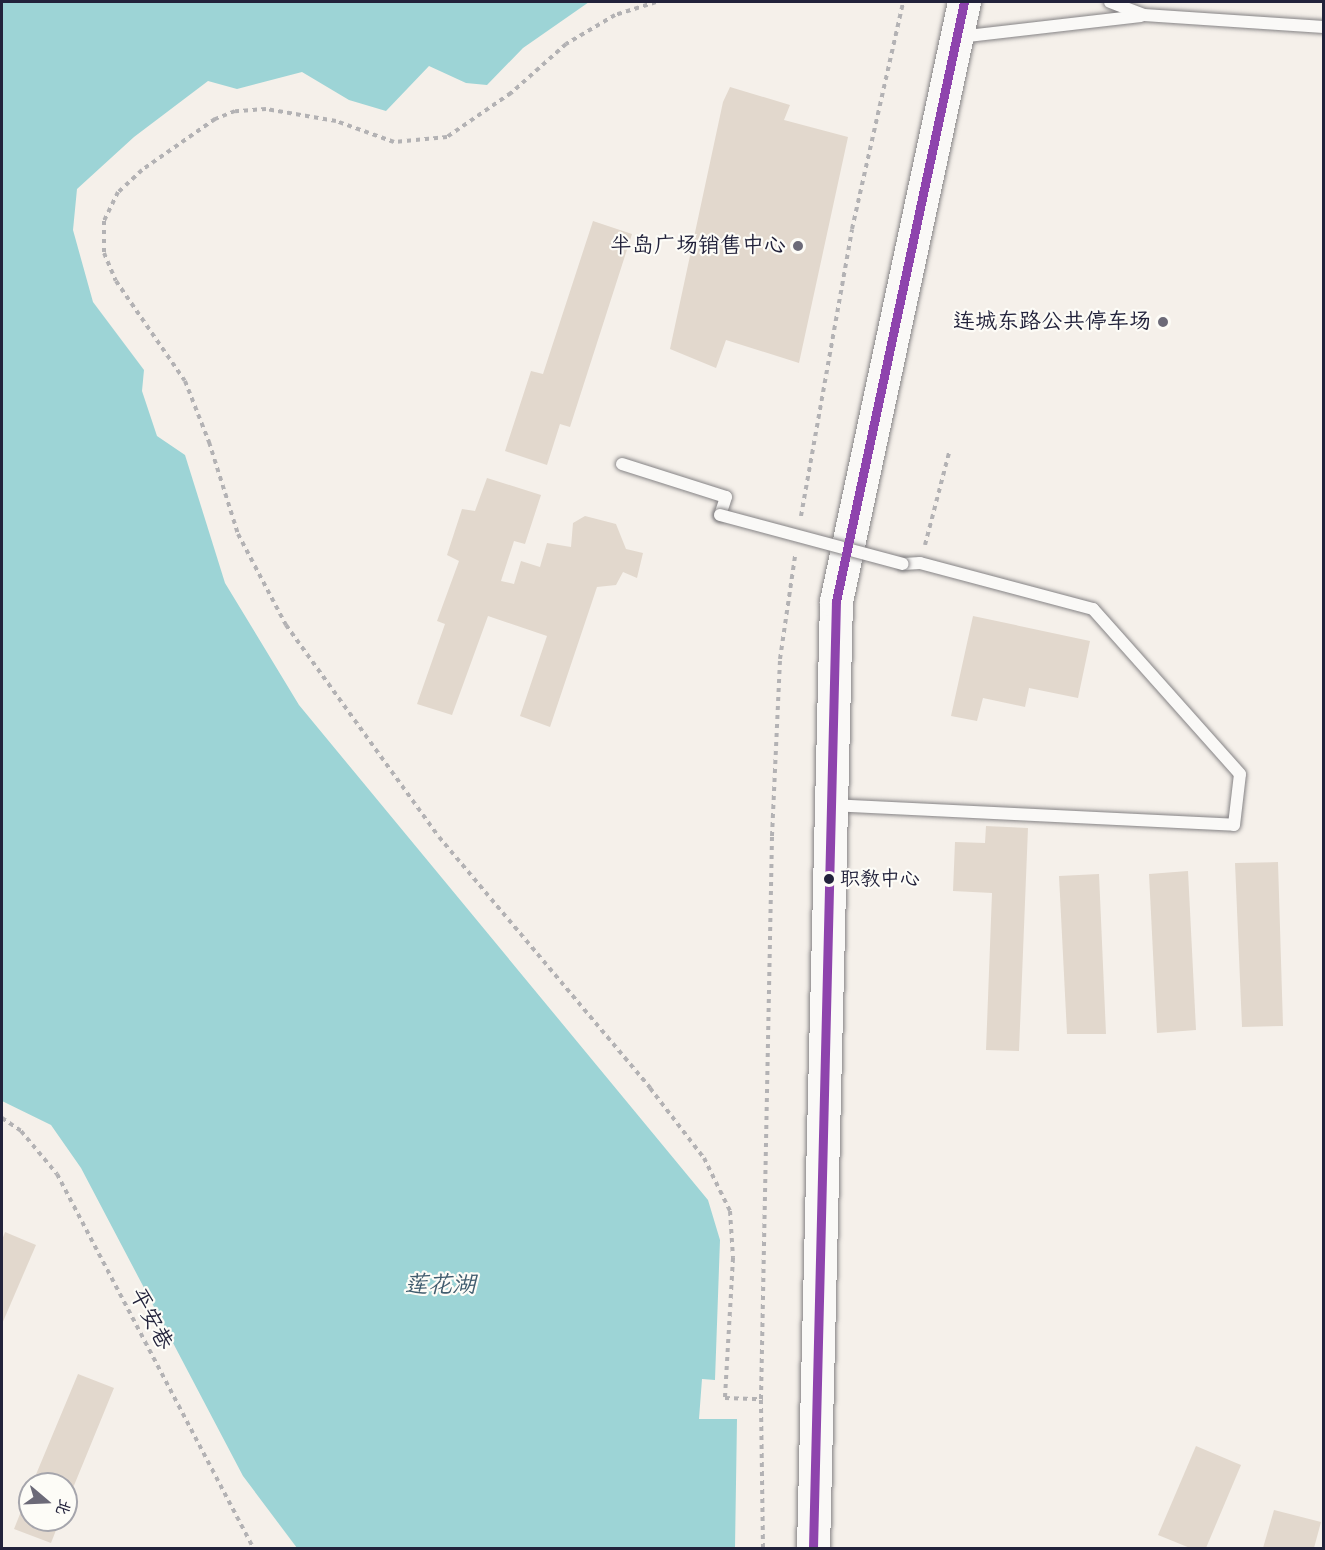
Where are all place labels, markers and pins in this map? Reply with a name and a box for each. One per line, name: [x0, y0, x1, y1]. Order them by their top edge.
place label: 半岛广场销售中心: [610, 233, 786, 259]
marker: 半岛广场销售中心: [791, 239, 805, 253]
place label: 连城东路公共停车场: [953, 309, 1151, 335]
marker: 连城东路公共停车场: [1156, 315, 1170, 329]
place label: 职教中心: [840, 867, 920, 891]
marker: 职教中心: [823, 873, 835, 885]

